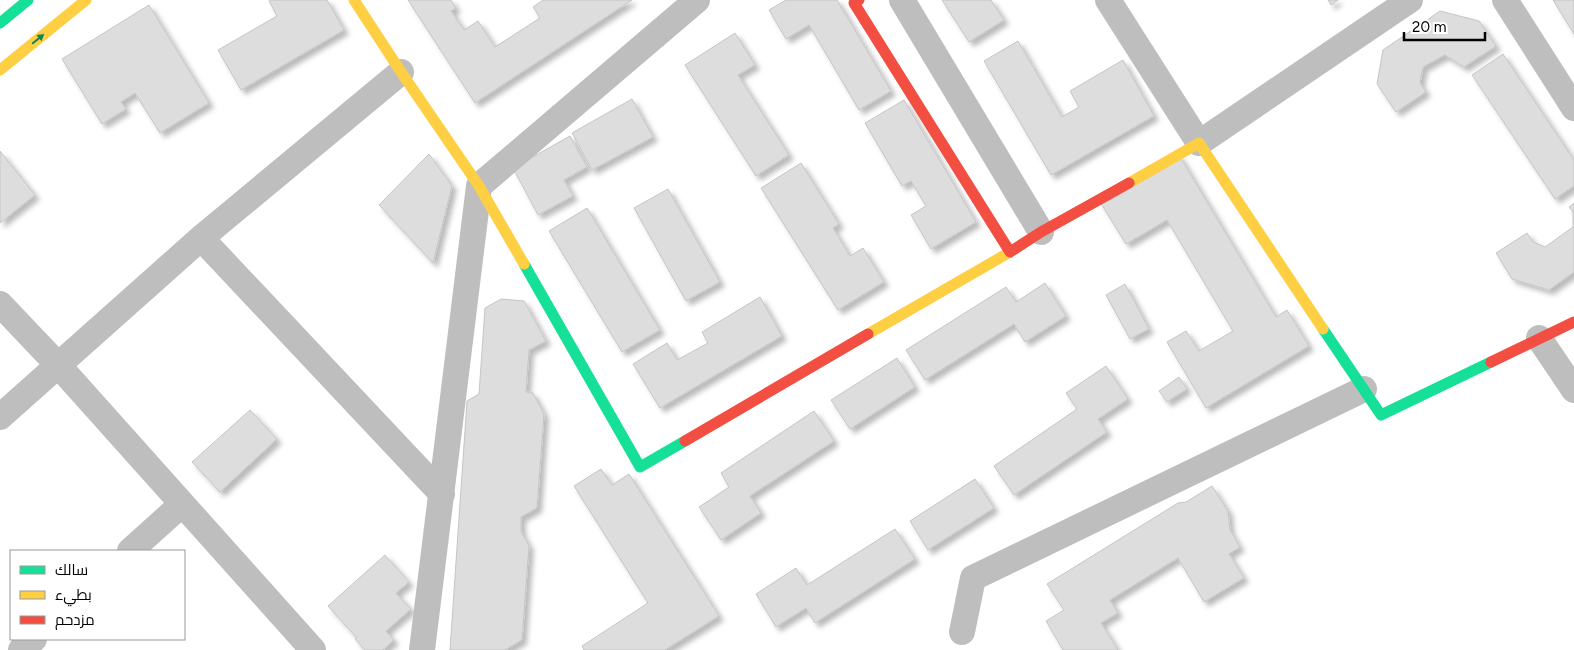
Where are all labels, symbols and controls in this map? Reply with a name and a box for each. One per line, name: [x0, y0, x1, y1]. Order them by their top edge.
scale bar: [1404, 10, 1485, 42]
text: 20 m: [1412, 18, 1446, 36]
one-way arrow: [31, 34, 44, 45]
legend: [10, 550, 185, 640]
text: سالك: [55, 561, 88, 579]
text: بطيء: [55, 586, 92, 607]
text: مزدحم: [55, 611, 95, 630]

